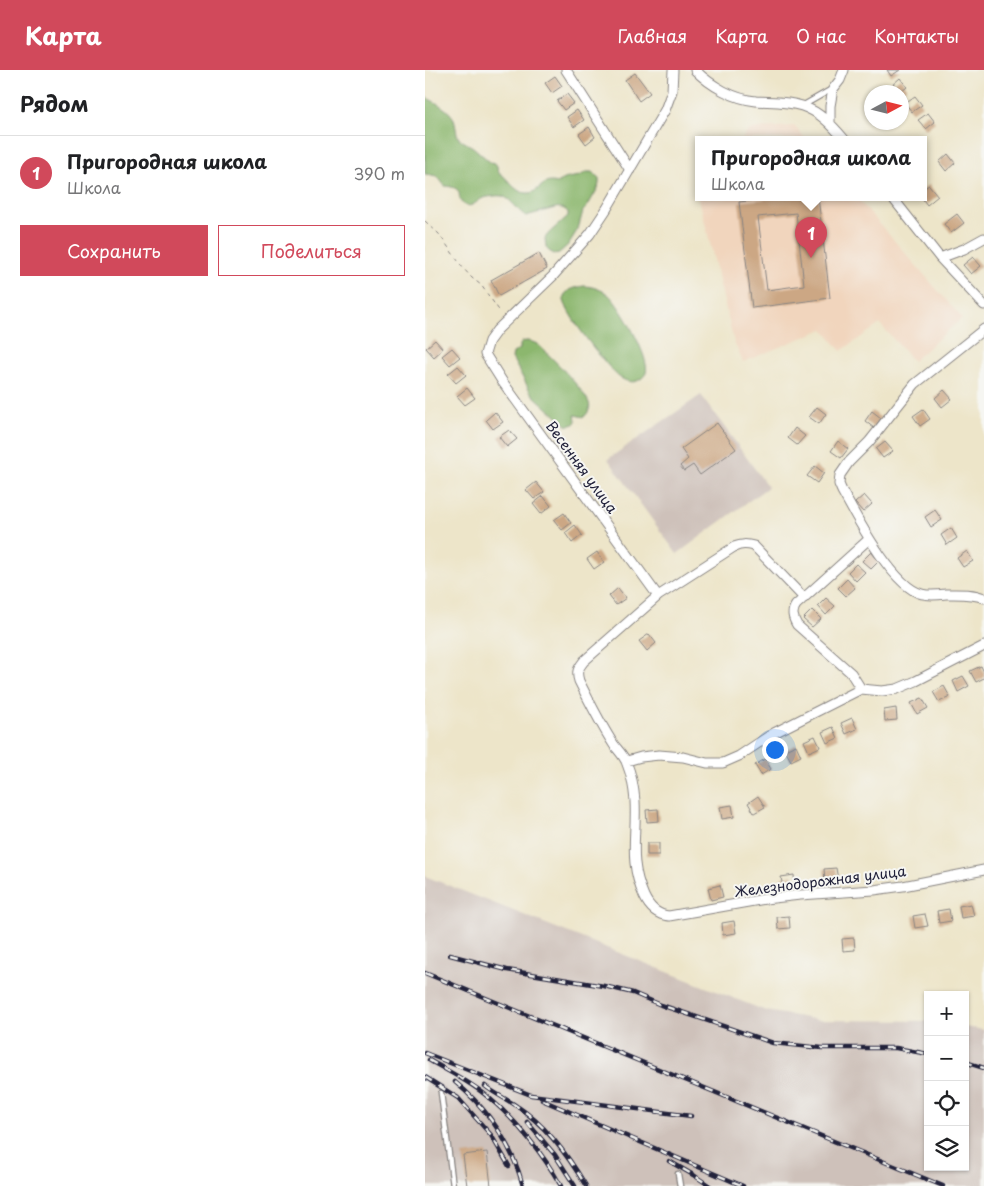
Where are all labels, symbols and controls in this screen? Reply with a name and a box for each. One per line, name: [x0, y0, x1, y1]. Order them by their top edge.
text: Карта: [25, 17, 102, 53]
text: Главная: [618, 22, 687, 49]
text: Карта: [715, 22, 768, 49]
text: О нас: [796, 22, 846, 49]
text: Контакты: [874, 22, 959, 49]
north arrow: [864, 85, 909, 130]
text: Рядом: [20, 87, 88, 119]
popup: [695, 136, 927, 201]
text: Пригородная школа: [711, 143, 911, 171]
text: Пригородная школа: [67, 147, 267, 175]
text: 1: [32, 161, 40, 185]
text: 390 m: [354, 161, 405, 185]
text: Школа: [711, 171, 765, 195]
text: Школа: [67, 175, 121, 199]
pin: 1: [795, 217, 827, 258]
button: Сохранить: [20, 225, 208, 276]
button: Поделиться: [218, 225, 405, 276]
street label: Весенняя улица: [541, 416, 623, 518]
your location: [762, 737, 788, 763]
street label: Железнодорожная улица: [733, 860, 907, 902]
map controls: [924, 991, 969, 1171]
button: +: [924, 991, 969, 1036]
button: −: [924, 1036, 969, 1081]
button: locate: [924, 1081, 969, 1126]
button: layers: [924, 1126, 969, 1171]

